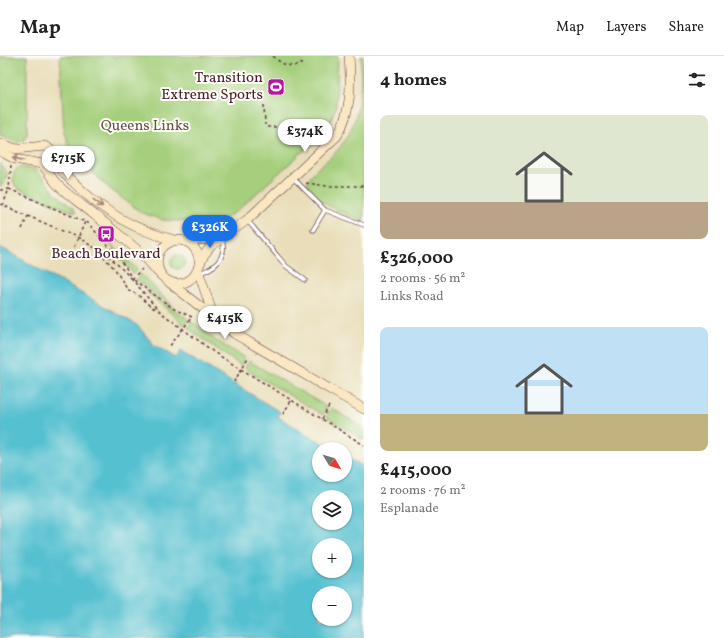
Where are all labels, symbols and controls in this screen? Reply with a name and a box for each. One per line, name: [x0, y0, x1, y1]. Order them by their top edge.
text: Map: [20, 15, 61, 41]
text: Map: [556, 18, 584, 37]
text: Layers: [606, 18, 646, 37]
text: Share: [668, 18, 704, 37]
place label: Transition Extreme Sports: [161, 68, 263, 106]
text: 4 homes: [380, 69, 447, 92]
icon: filters: [686, 69, 708, 91]
sports icon: Transition Extreme Sports: [266, 77, 286, 97]
park label: Queens Links: [101, 116, 189, 137]
pin: £374K: [277, 119, 333, 153]
text: £374K: [287, 123, 323, 141]
icon: home: [508, 141, 580, 213]
pin: £715K: [40, 146, 96, 180]
text: £715K: [51, 150, 85, 168]
one-way arrow: [12, 155, 25, 162]
one-way arrow: [92, 199, 103, 207]
pin: £326K: [182, 215, 238, 249]
text: £326K: [191, 219, 229, 237]
bus stop icon: Beach Boulevard: [96, 224, 116, 244]
place label: Beach Boulevard: [51, 244, 161, 265]
text: £326,000: [380, 247, 453, 270]
text: 2 rooms · 56 m²: [380, 270, 465, 288]
text: Links Road: [380, 288, 444, 306]
pin: £415K: [197, 306, 253, 340]
text: £415K: [207, 310, 243, 328]
icon: home: [508, 353, 580, 425]
north arrow: [312, 442, 352, 482]
map controls: [312, 442, 352, 626]
text: £415,000: [380, 459, 452, 482]
text: 2 rooms · 76 m²: [380, 482, 465, 500]
button: layers: [312, 490, 352, 530]
text: Esplanade: [380, 500, 439, 518]
button: +: [312, 538, 352, 578]
button: −: [312, 586, 352, 626]

